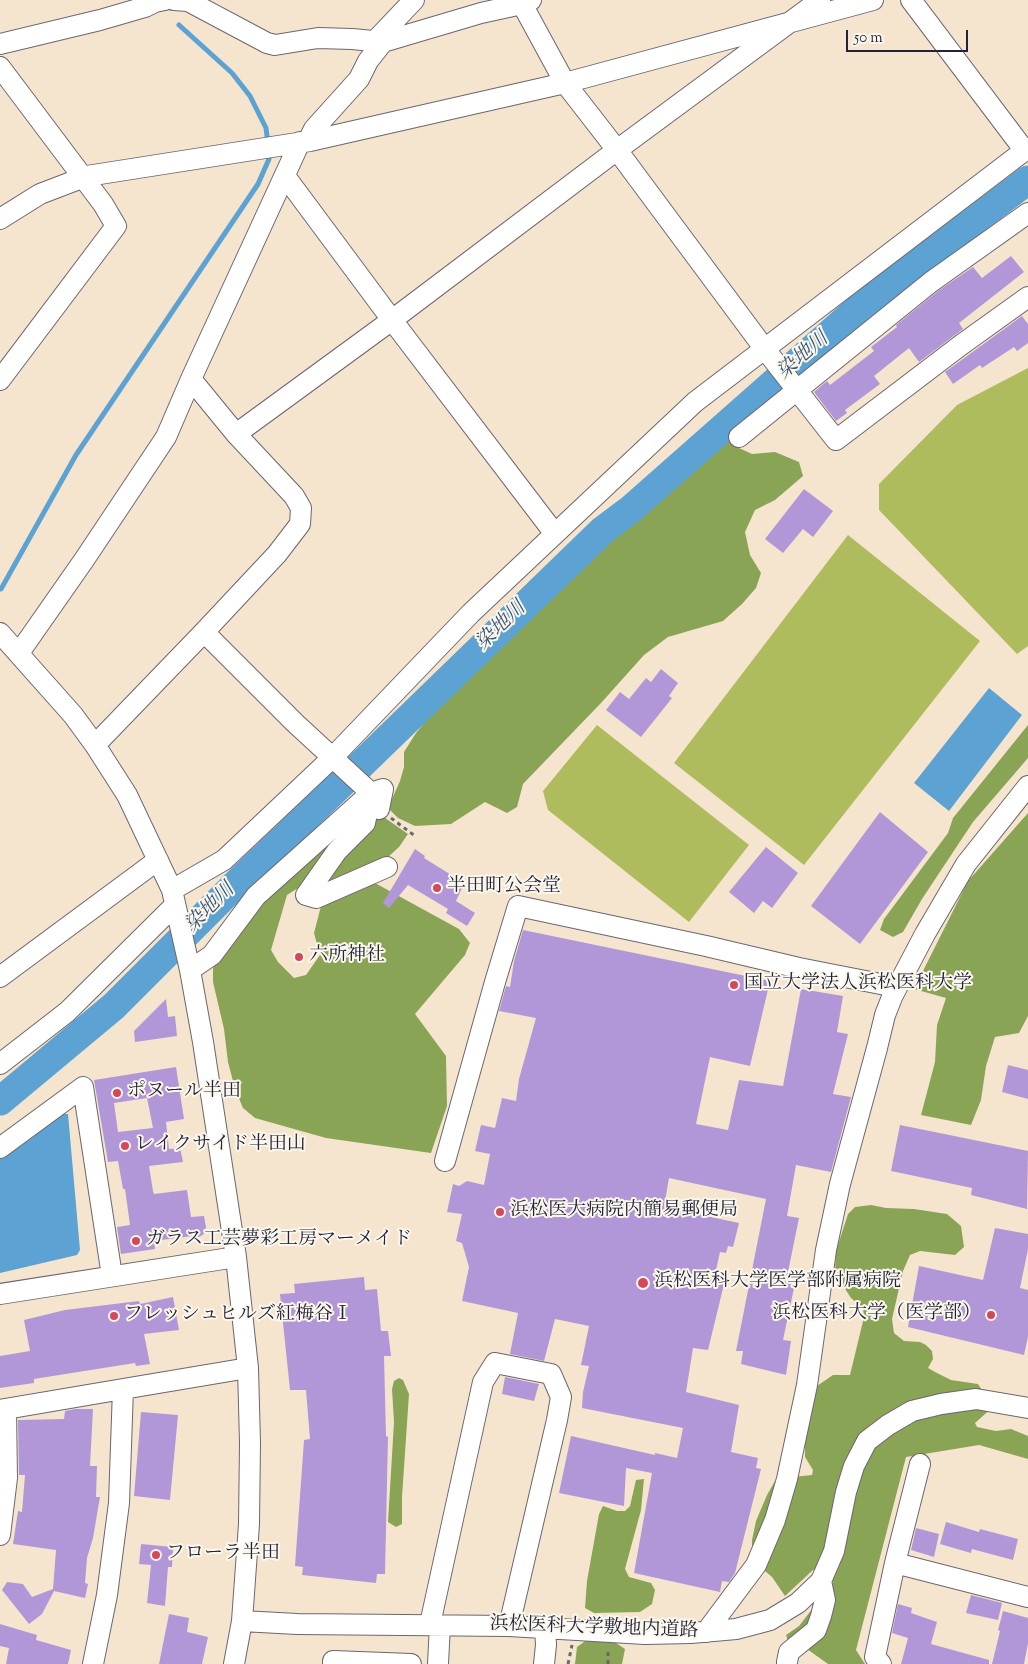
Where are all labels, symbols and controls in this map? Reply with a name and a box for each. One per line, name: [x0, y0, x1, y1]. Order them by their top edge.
scale bar: [848, 20, 970, 52]
text: 50 m: [854, 28, 883, 49]
water label: 染地川: [773, 328, 835, 386]
water label: 染地川: [472, 598, 532, 656]
place label: 半田町公会堂: [447, 877, 561, 899]
water label: 染地川: [181, 879, 241, 939]
marker: 半田町公会堂: [431, 882, 443, 894]
place label: 六所神社: [309, 946, 385, 968]
marker: 六所神社: [293, 951, 305, 963]
place label: 国立大学法人浜松医科大学: [744, 974, 972, 996]
marker: 国立大学法人浜松医科大学: [728, 979, 740, 991]
place label: ポヌール半田: [127, 1082, 241, 1104]
marker: ポヌール半田: [111, 1087, 123, 1099]
place label: レイクサイド半田山: [135, 1135, 306, 1157]
marker: レイクサイド半田山: [119, 1140, 131, 1152]
place label: 浜松医大病院内簡易郵便局: [510, 1201, 738, 1223]
marker: 浜松医大病院内簡易郵便局: [494, 1206, 506, 1218]
place label: ガラス工芸夢彩工房マーメイド: [146, 1230, 412, 1252]
marker: ガラス工芸夢彩工房マーメイド: [130, 1235, 142, 1247]
place label: 浜松医科大学医学部附属病院: [654, 1272, 901, 1294]
marker: 浜松医科大学医学部附属病院: [636, 1276, 650, 1290]
place label: 浜松医科大学（医学部）: [772, 1304, 981, 1326]
place label: フレッシュヒルズ紅梅谷Ⅰ: [124, 1305, 352, 1327]
marker: 浜松医科大学（医学部）: [985, 1309, 997, 1321]
marker: フレッシュヒルズ紅梅谷Ⅰ: [108, 1310, 120, 1322]
place label: フローラ半田: [166, 1544, 280, 1566]
marker: フローラ半田: [150, 1549, 162, 1561]
street label: 浜松医科大学敷地内道路: [489, 1614, 699, 1644]

